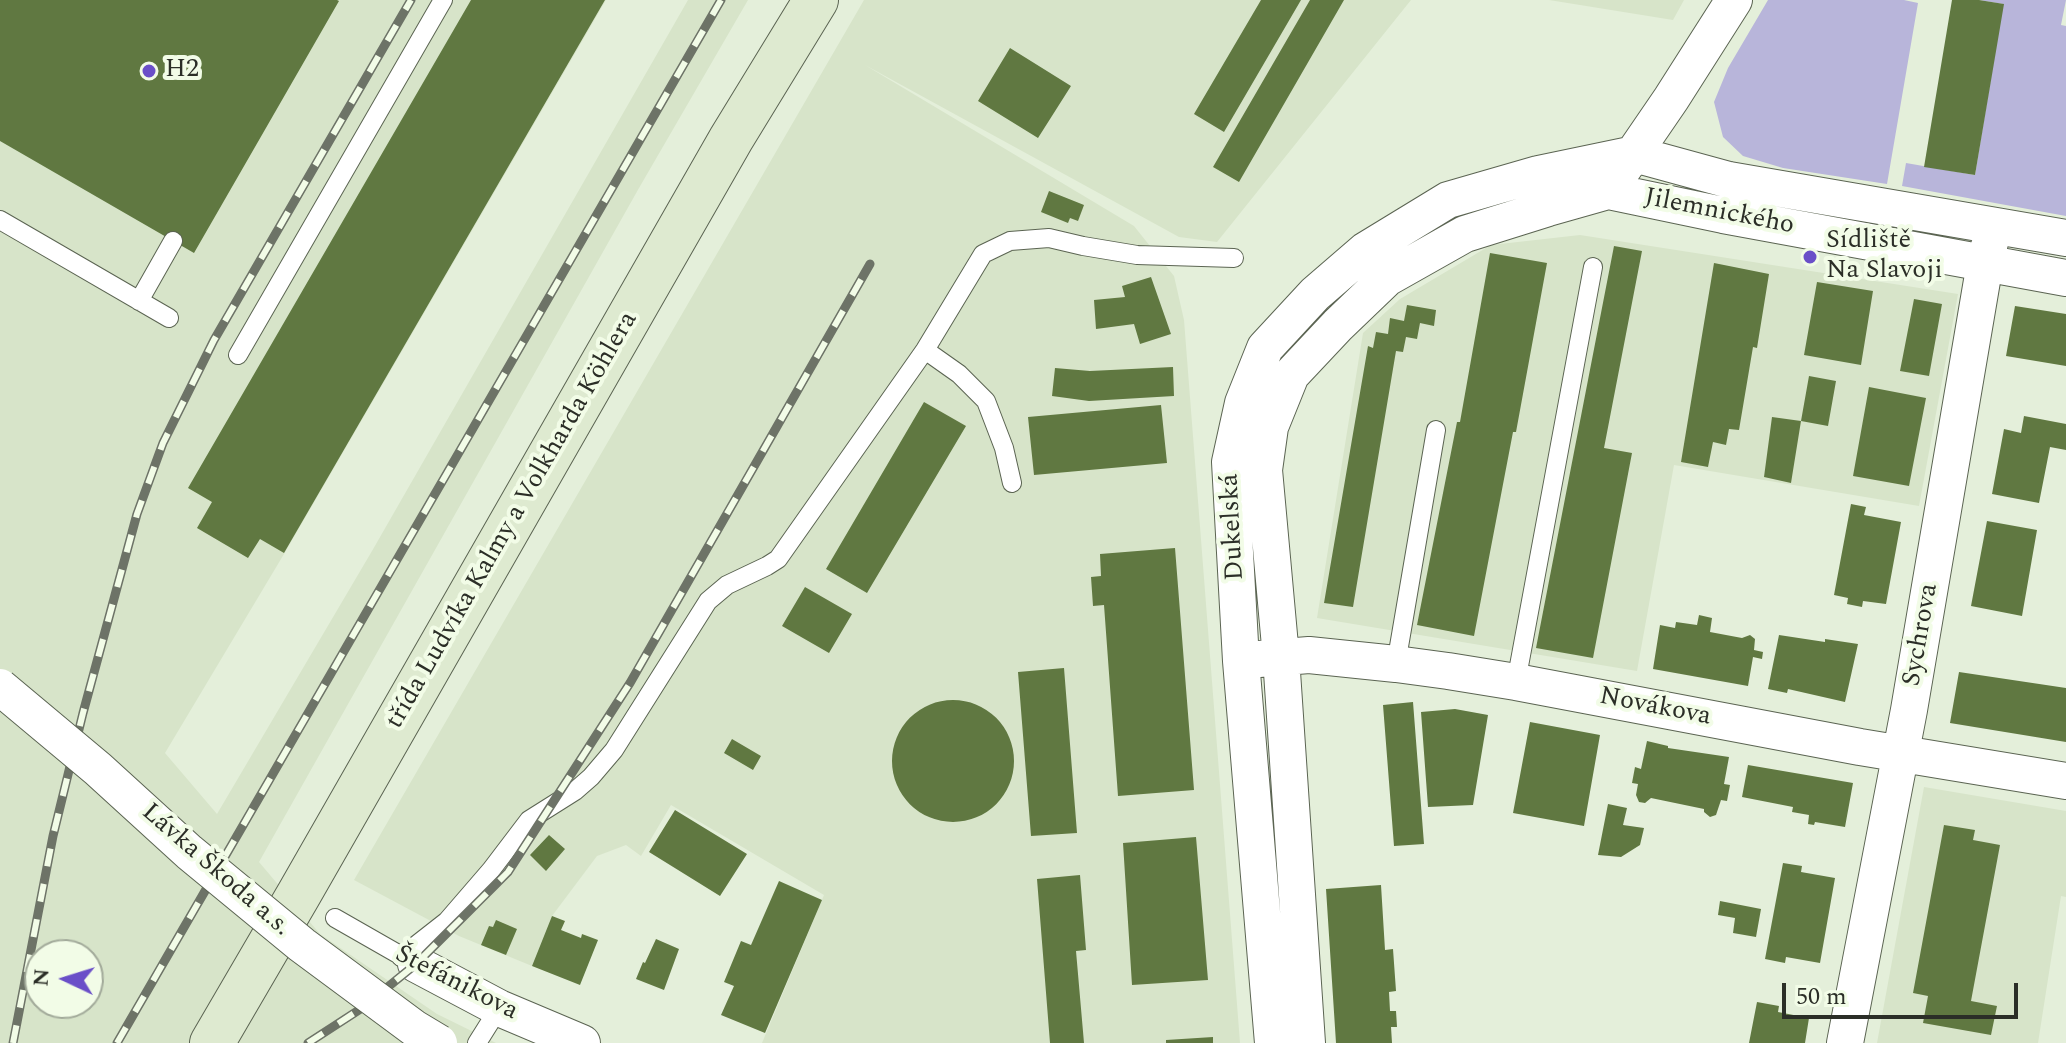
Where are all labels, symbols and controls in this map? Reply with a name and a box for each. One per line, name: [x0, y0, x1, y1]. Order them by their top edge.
place label: H2: [165, 55, 199, 87]
marker: H2: [140, 62, 158, 80]
street label: Jilemnického: [1641, 183, 1797, 243]
place label: Sídliště Na Slavoji: [1826, 226, 1943, 288]
marker: Sídliště Na Slavoji: [1801, 248, 1819, 266]
street label: třída Ludvíka Kalmy a Volkharda Köhlera: [380, 307, 646, 735]
street label: Dukelská: [1216, 473, 1252, 581]
street label: Sychrova: [1898, 581, 1946, 689]
street label: Novákova: [1597, 682, 1713, 734]
street label: Lávka Škoda a.s.: [134, 798, 296, 944]
north arrow: [24, 939, 104, 1019]
street label: Štefánikova: [389, 940, 523, 1028]
text: N: [24, 967, 59, 988]
scale bar: [1786, 967, 2022, 1017]
text: 50 m: [1796, 979, 1847, 1015]

